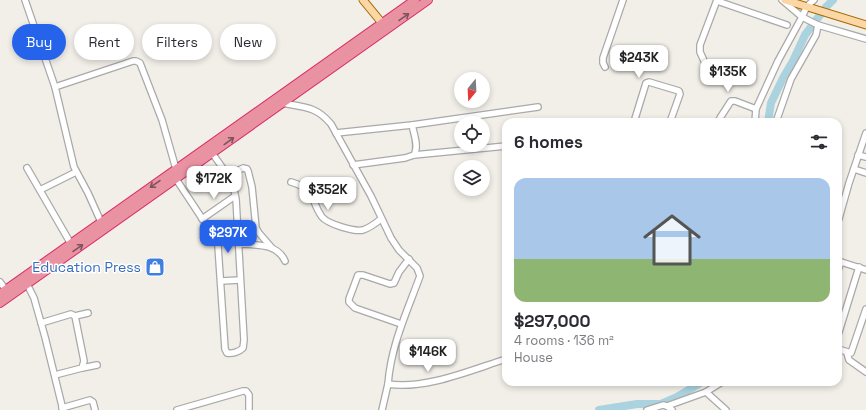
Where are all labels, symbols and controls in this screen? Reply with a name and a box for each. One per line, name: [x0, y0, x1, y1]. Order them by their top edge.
one-way arrow: [398, 13, 409, 21]
chip: Buy: [12, 24, 66, 60]
chip: Rent: [74, 24, 134, 60]
chip: Filters: [142, 24, 212, 60]
chip: New: [220, 24, 276, 60]
pin: $243K: [611, 45, 667, 79]
text: $243K: [619, 49, 659, 66]
pin: $135K: [700, 59, 756, 93]
text: $135K: [709, 63, 747, 80]
north arrow: [454, 72, 490, 108]
map controls: [454, 72, 490, 196]
button: locate: [454, 116, 490, 152]
text: 6 homes: [514, 131, 583, 153]
icon: filters: [808, 131, 830, 153]
one-way arrow: [224, 137, 235, 145]
button: layers: [454, 160, 490, 196]
pin: $172K: [186, 166, 242, 200]
text: $172K: [196, 170, 232, 187]
pin: $352K: [300, 177, 356, 211]
one-way arrow: [150, 180, 161, 188]
text: $352K: [308, 181, 348, 198]
icon: home: [636, 204, 708, 276]
pin: $297K: [200, 220, 256, 254]
text: $297K: [209, 224, 247, 241]
one-way arrow: [72, 244, 83, 252]
shop icon: Education Press: [144, 256, 166, 278]
place label: Education Press: [32, 258, 141, 276]
text: $297,000: [514, 310, 591, 332]
text: 4 rooms · 136 m²: [514, 332, 614, 349]
pin: $146K: [400, 339, 456, 373]
text: $146K: [409, 343, 447, 360]
text: House: [514, 349, 553, 366]

